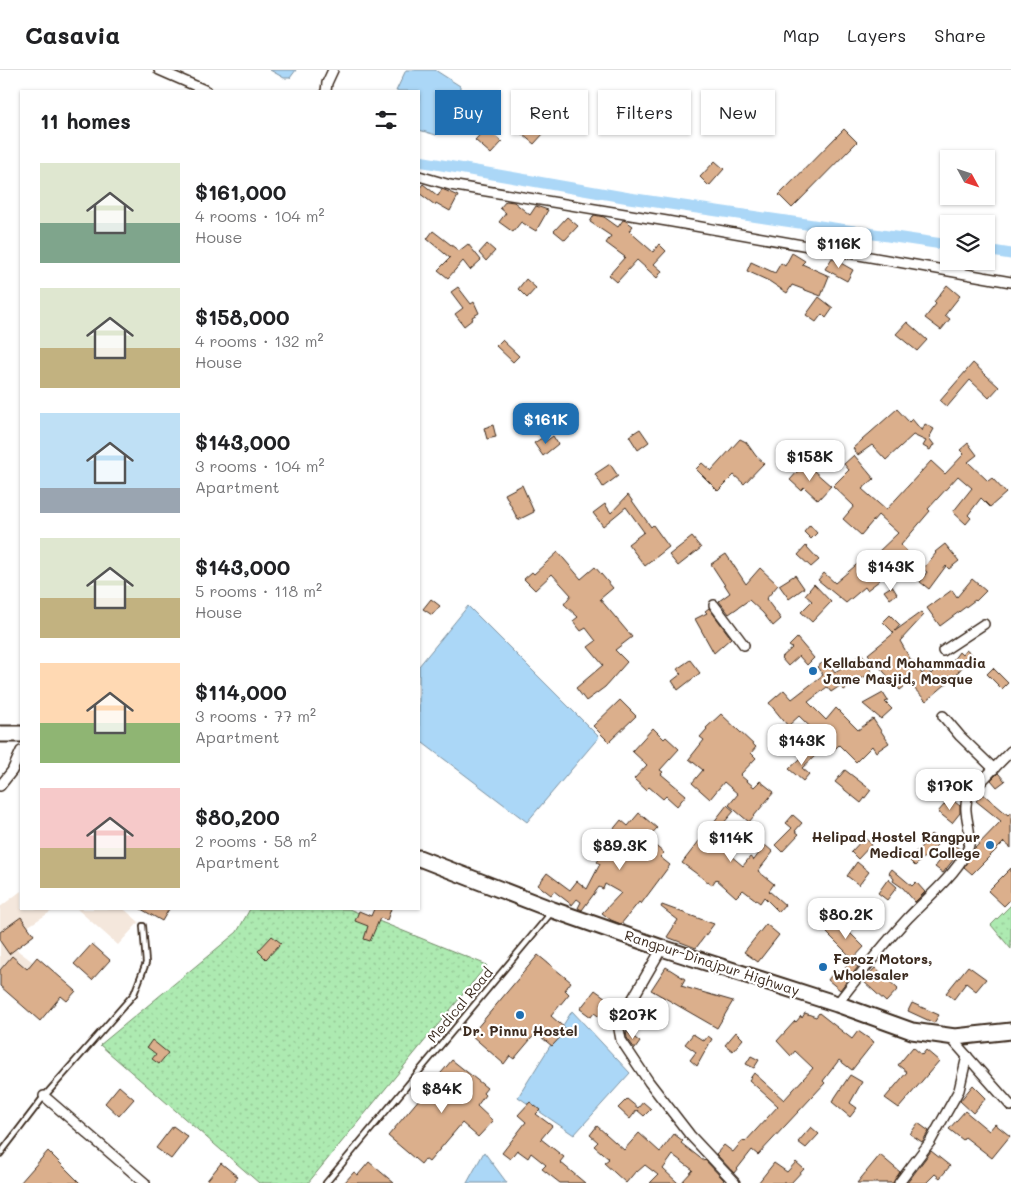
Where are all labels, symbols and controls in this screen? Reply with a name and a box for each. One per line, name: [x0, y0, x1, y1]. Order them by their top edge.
text: Casavia: [25, 19, 120, 50]
text: Map: [783, 23, 819, 47]
text: Layers: [847, 23, 906, 47]
text: Share: [934, 23, 986, 47]
chip: Buy: [435, 90, 501, 135]
chip: Rent: [511, 90, 588, 135]
chip: Filters: [598, 90, 691, 135]
chip: New: [701, 90, 775, 135]
icon: filters: [372, 106, 400, 134]
text: 11 homes: [40, 107, 131, 134]
north arrow: [940, 150, 995, 205]
map controls: [940, 150, 995, 270]
text: $161,000: [195, 178, 286, 205]
icon: home: [80, 183, 140, 243]
text: 4 rooms · 104 m²: [195, 205, 325, 226]
button: layers: [940, 215, 995, 270]
text: House: [195, 226, 242, 247]
pin: $116K: [804, 226, 874, 269]
text: $116K: [817, 232, 861, 253]
text: $158,000: [195, 303, 290, 330]
icon: home: [80, 308, 140, 368]
text: 4 rooms · 132 m²: [195, 330, 324, 351]
text: House: [195, 351, 242, 372]
pin: $161K: [511, 402, 581, 445]
text: $161K: [524, 408, 568, 429]
text: $143,000: [195, 428, 290, 455]
icon: home: [80, 433, 140, 493]
pin: $158K: [775, 440, 845, 482]
text: $158K: [787, 445, 833, 466]
text: 3 rooms · 104 m²: [195, 455, 325, 476]
text: Apartment: [195, 476, 280, 497]
pin: $143K: [856, 550, 926, 592]
text: $143,000: [195, 553, 290, 580]
text: $143K: [867, 555, 915, 576]
icon: home: [80, 558, 140, 618]
text: 5 rooms · 118 m²: [195, 580, 322, 601]
text: House: [195, 601, 242, 622]
place label: Kellaband Mohammadia Jame Masjid, Mosque: [823, 653, 986, 688]
marker: Kellaband Mohammadia Jame Masjid, Mosque: [807, 665, 819, 677]
text: $114,000: [195, 678, 287, 705]
icon: home: [80, 683, 140, 743]
text: 3 rooms · 77 m²: [195, 705, 316, 726]
pin: $143K: [767, 724, 837, 766]
text: Apartment: [195, 726, 280, 747]
text: $143K: [778, 729, 826, 750]
pin: $170K: [915, 768, 985, 811]
text: $170K: [927, 774, 973, 795]
text: $80,200: [195, 803, 280, 830]
icon: home: [80, 808, 140, 868]
pin: $114K: [696, 820, 766, 863]
text: $114K: [709, 826, 753, 847]
place label: Helipad Hostel Rangpur Medical College: [812, 827, 980, 862]
pin: $89.3K: [579, 828, 661, 871]
text: 2 rooms · 58 m²: [195, 830, 317, 851]
text: $89.3K: [593, 834, 647, 855]
marker: Helipad Hostel Rangpur Medical College: [984, 839, 996, 851]
text: Apartment: [195, 851, 280, 872]
pin: $80.2K: [805, 898, 887, 940]
text: $80.2K: [819, 903, 873, 924]
street label: Rangpur-Dinajpur Highway: [622, 925, 802, 1000]
place label: Feroz Motors, Wholesaler: [833, 949, 932, 984]
marker: Feroz Motors, Wholesaler: [817, 961, 829, 973]
street label: Medical Road: [423, 963, 497, 1046]
pin: $207K: [598, 998, 668, 1040]
text: $207K: [609, 1003, 657, 1024]
marker: Dr. Pinnu Hostel: [514, 1009, 526, 1021]
place label: Dr. Pinnu Hostel: [462, 1021, 578, 1040]
pin: $84K: [412, 1072, 472, 1114]
text: $84K: [422, 1077, 462, 1098]

